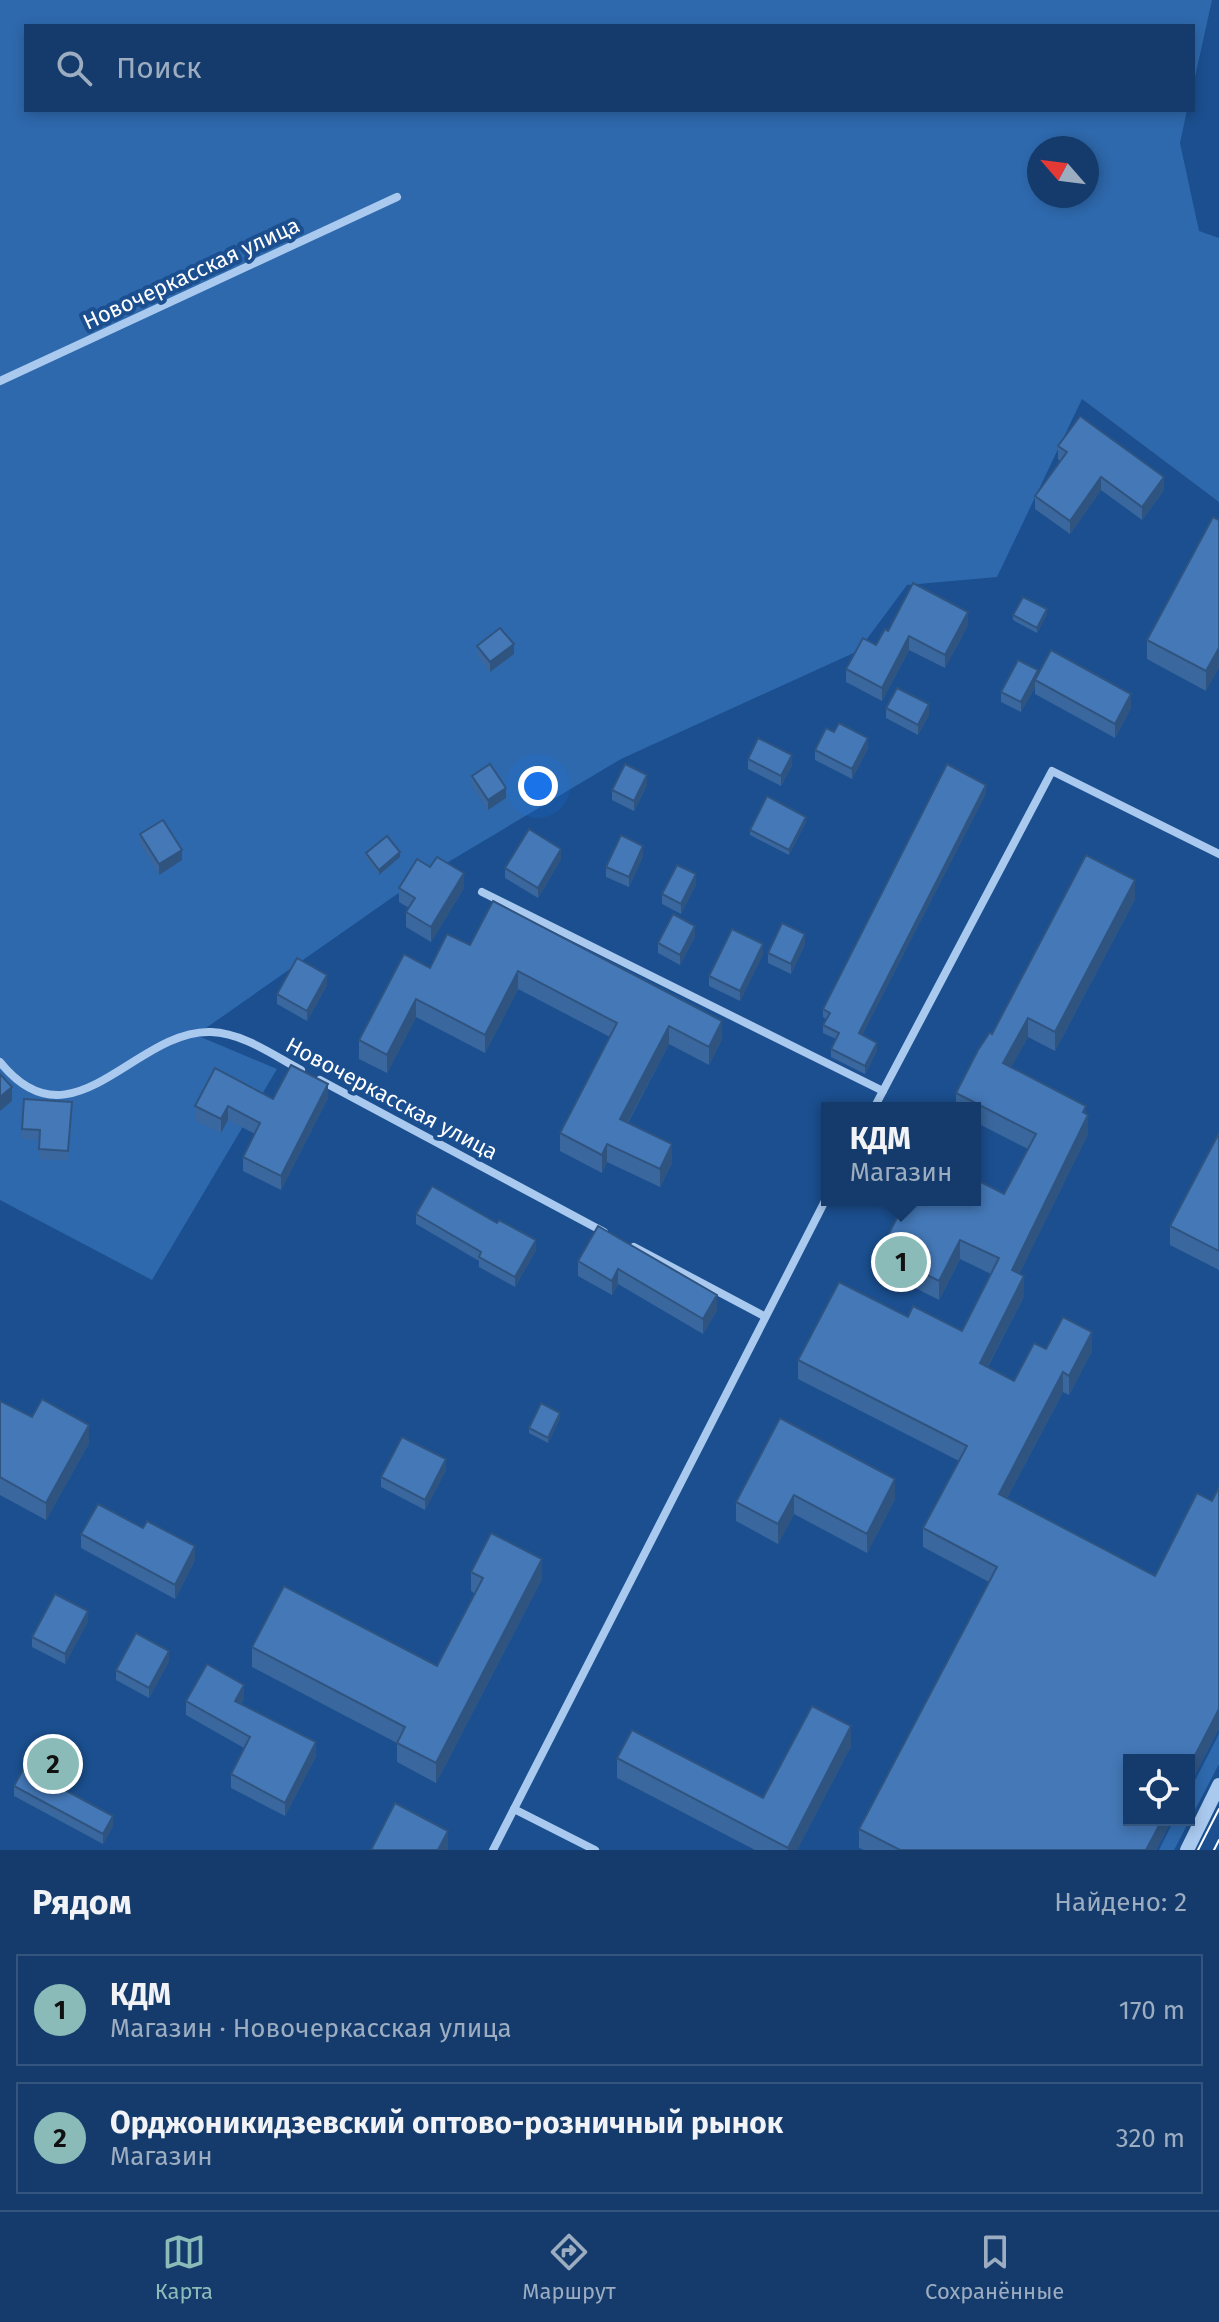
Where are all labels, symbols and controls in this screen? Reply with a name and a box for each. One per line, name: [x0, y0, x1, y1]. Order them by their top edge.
search box: [24, 24, 1195, 112]
icon: search: [52, 46, 96, 90]
text: Поиск: [116, 50, 202, 86]
north arrow: [1027, 136, 1099, 208]
street label: Новочеркасская улица: [78, 211, 304, 336]
your location: [518, 766, 558, 806]
street label: Новочеркасская улица: [281, 1031, 502, 1166]
popup: [821, 1102, 981, 1206]
text: КДМ: [850, 1121, 911, 1157]
text: Магазин: [850, 1157, 952, 1188]
pin: 1: [875, 1232, 927, 1292]
pin: 2: [27, 1734, 79, 1794]
map controls: [1123, 1754, 1195, 1826]
button: locate: [1123, 1754, 1195, 1826]
text: Рядом: [32, 1882, 131, 1923]
text: Найдено: 2: [1054, 1887, 1187, 1918]
text: КДМ: [110, 1977, 171, 2013]
text: 1: [54, 1995, 66, 2026]
text: 170 m: [1119, 1995, 1185, 2026]
text: Магазин · Новочеркасская улица: [110, 2013, 512, 2044]
text: Орджоникидзевский оптово-розничный рынок: [110, 2105, 783, 2141]
text: 2: [53, 2123, 67, 2154]
text: 320 m: [1116, 2123, 1185, 2154]
text: Магазин: [110, 2141, 213, 2172]
tab: Карта: [155, 2230, 213, 2305]
tab: Маршрут: [522, 2230, 616, 2305]
tab: Сохранённые: [925, 2230, 1064, 2305]

